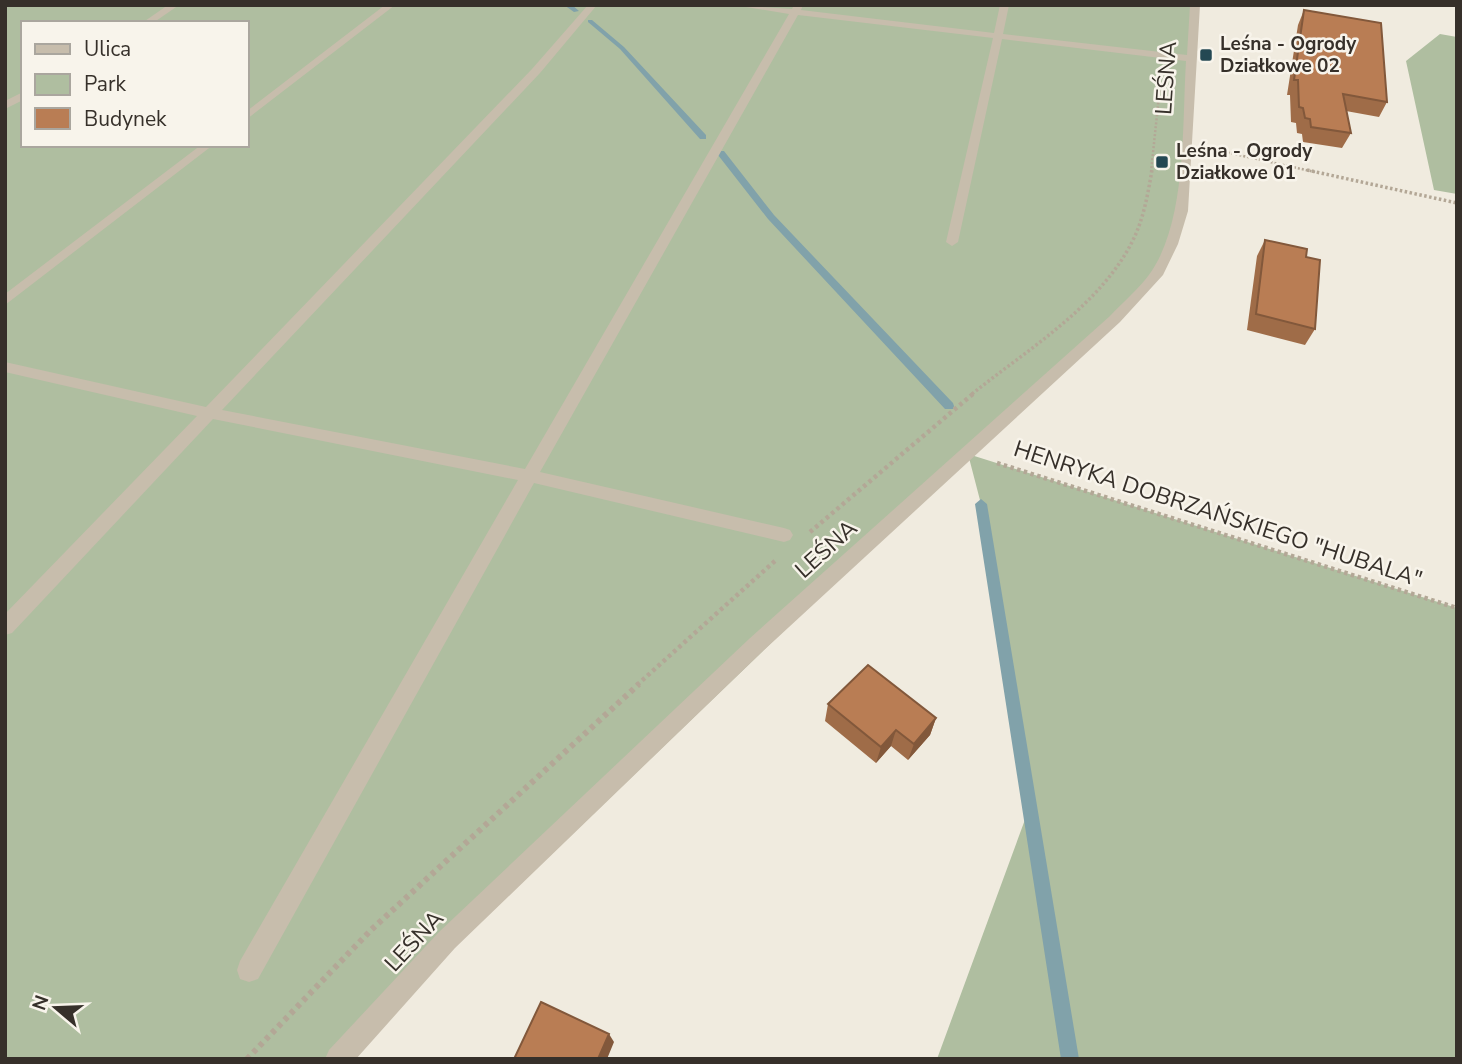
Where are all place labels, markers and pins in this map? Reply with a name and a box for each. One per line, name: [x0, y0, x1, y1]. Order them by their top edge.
place label: Leśna - Ogrody Działkowe 02: [1220, 31, 1357, 79]
marker: Leśna - Ogrody Działkowe 02: [1198, 47, 1214, 63]
place label: Leśna - Ogrody Działkowe 01: [1176, 138, 1313, 186]
marker: Leśna - Ogrody Działkowe 01: [1154, 154, 1170, 170]

